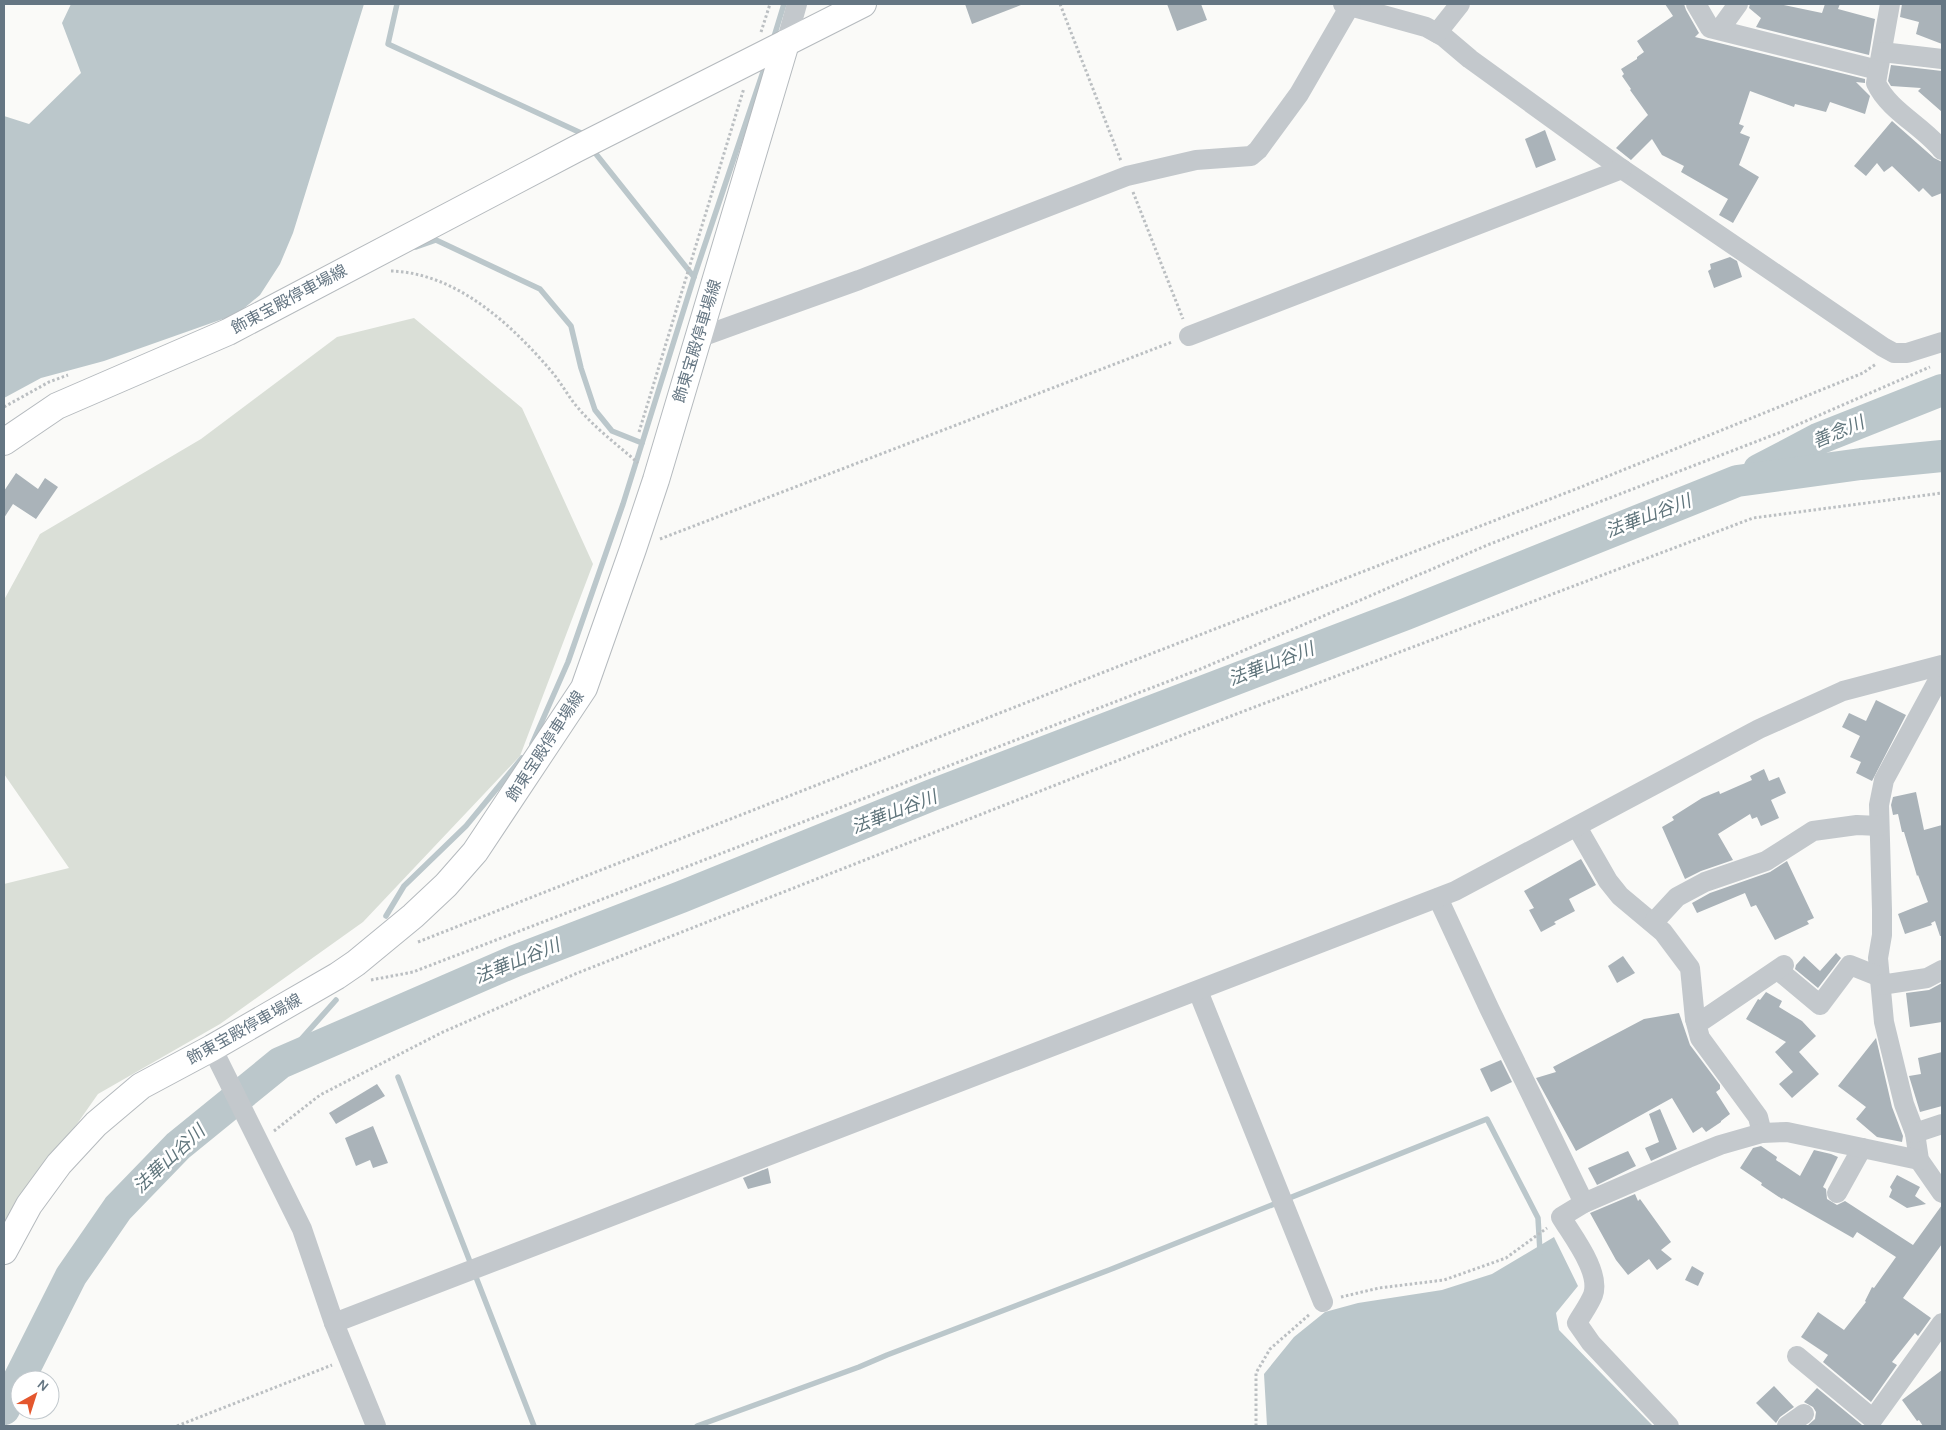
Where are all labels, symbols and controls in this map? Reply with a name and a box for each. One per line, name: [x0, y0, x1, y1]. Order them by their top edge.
street label: 飾東宝殿停車場線: [228, 261, 350, 337]
street label: 飾東宝殿停車場線: [669, 277, 725, 405]
water label: 善念川: [1809, 411, 1869, 453]
water label: 法華山谷川: [1602, 489, 1696, 542]
water label: 法華山谷川: [1225, 637, 1319, 690]
street label: 飾東宝殿停車場線: [502, 687, 588, 805]
water label: 法華山谷川: [848, 785, 942, 838]
water label: 法華山谷川: [471, 933, 565, 988]
street label: 飾東宝殿停車場線: [183, 990, 305, 1068]
water label: 法華山谷川: [129, 1119, 211, 1198]
north arrow: [10, 1370, 60, 1420]
text: N: [34, 1376, 52, 1395]

